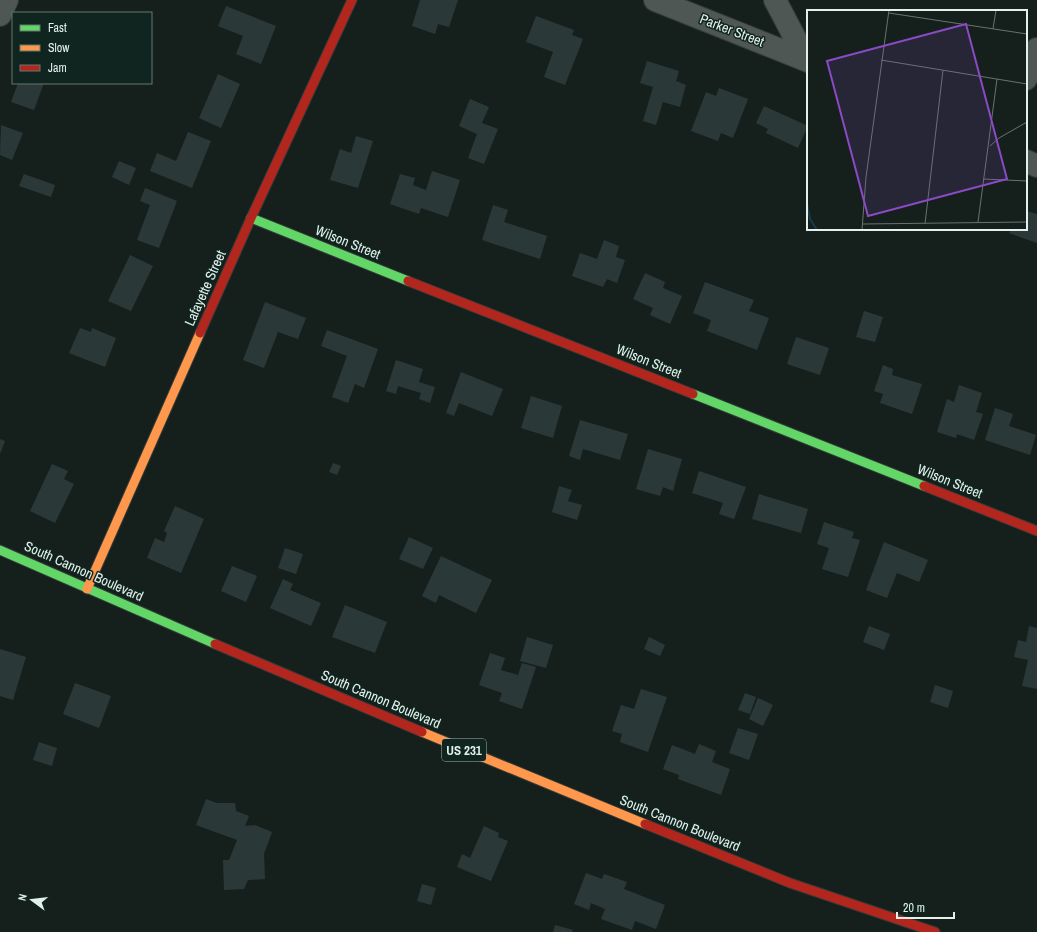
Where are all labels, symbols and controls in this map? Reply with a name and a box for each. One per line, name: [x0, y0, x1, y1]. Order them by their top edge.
street label: Parker Street: [697, 9, 767, 51]
inset map: [807, 10, 1027, 230]
legend: [12, 12, 152, 84]
text: Fast: [48, 20, 67, 36]
text: Slow: [48, 40, 70, 56]
text: Jam: [48, 60, 67, 76]
street label: Wilson Street: [313, 221, 383, 263]
street label: Lafayette Street: [180, 247, 230, 329]
street label: Wilson Street: [614, 340, 684, 382]
street label: Wilson Street: [915, 460, 985, 502]
street label: South Cannon Boulevard: [22, 537, 146, 605]
street label: South Cannon Boulevard: [318, 666, 444, 732]
road number: US 231: [442, 739, 486, 761]
street label: South Cannon Boulevard: [617, 791, 743, 855]
north arrow: [12, 880, 52, 920]
text: N: [15, 892, 30, 902]
scale bar: [897, 894, 954, 920]
text: 20 m: [903, 900, 925, 916]

